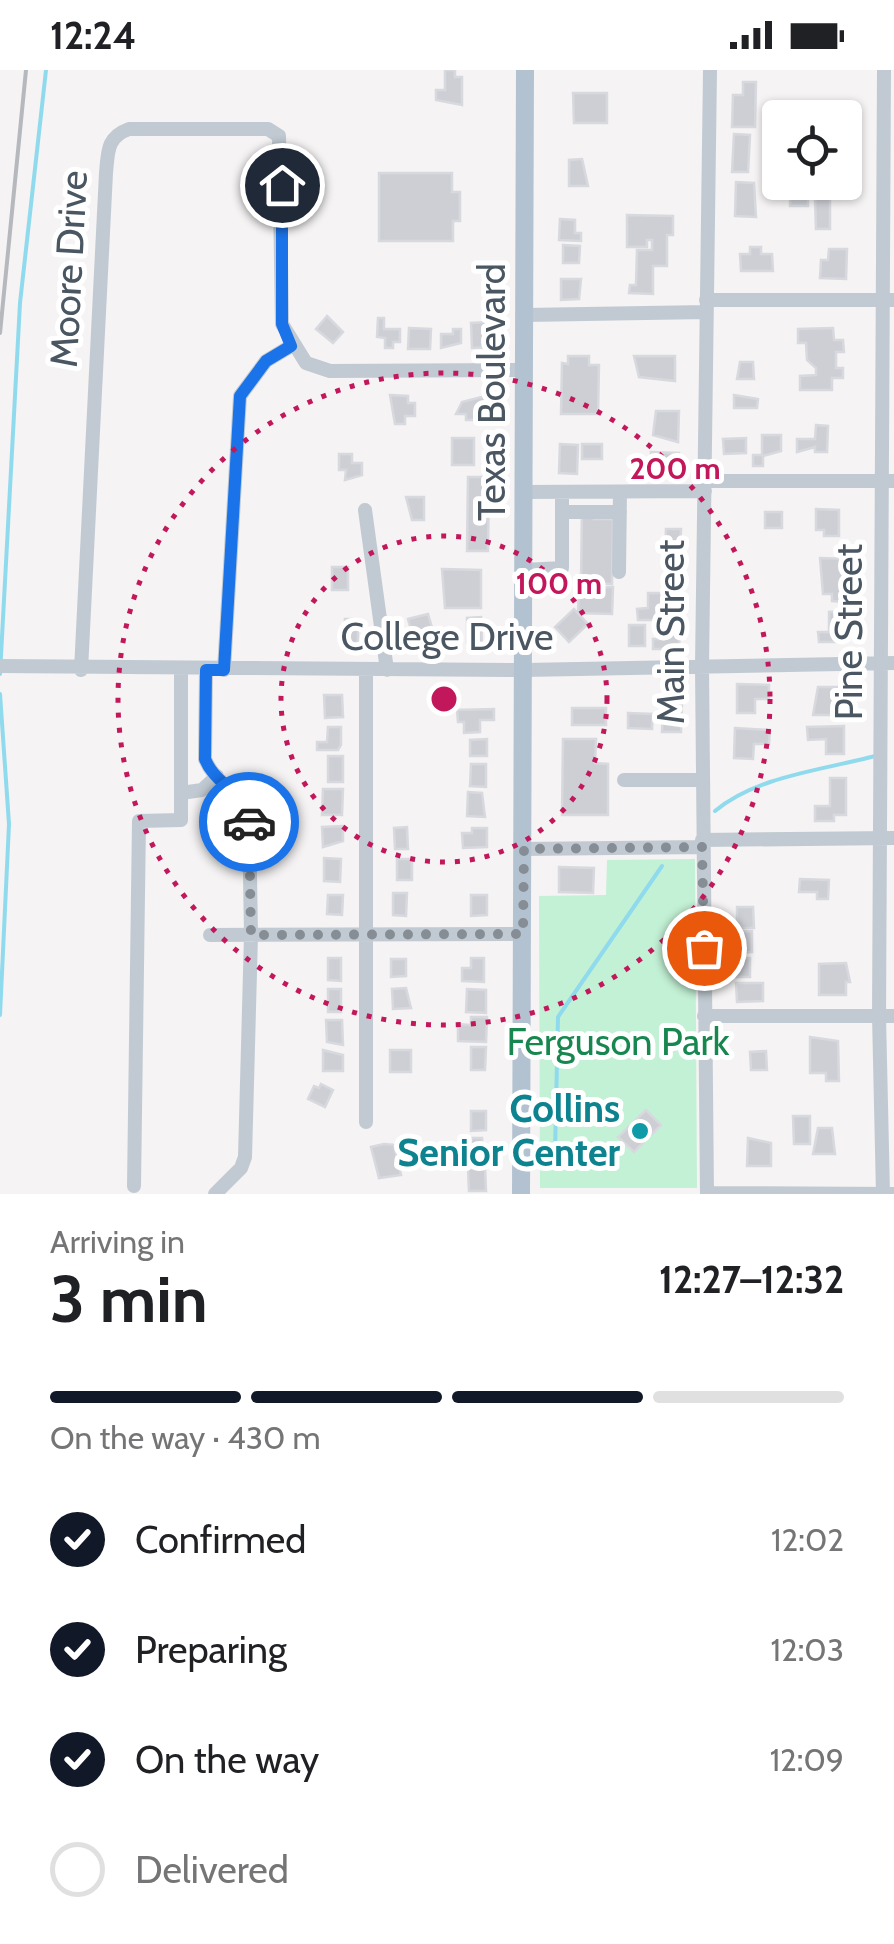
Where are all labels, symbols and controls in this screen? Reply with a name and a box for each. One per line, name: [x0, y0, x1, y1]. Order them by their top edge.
text: 12:24: [50, 12, 136, 59]
map controls: [762, 100, 862, 200]
button: locate: [762, 100, 862, 200]
pin: [240, 143, 325, 228]
icon: home: [255, 158, 310, 213]
street label: Moore Drive: [40, 169, 97, 369]
street label: Texas Boulevard: [468, 263, 515, 521]
text: 200 m: [629, 450, 721, 487]
street label: Main Street: [647, 540, 694, 724]
street label: Pine Street: [825, 544, 872, 720]
text: 100 m: [516, 565, 602, 602]
street label: College Drive: [340, 613, 554, 660]
centre of rings: [426, 681, 462, 717]
courier: [199, 772, 299, 872]
icon: car: [222, 795, 277, 850]
pin: [662, 906, 747, 991]
icon: bag: [677, 921, 732, 976]
park label: Ferguson Park: [506, 1018, 730, 1065]
place label: Collins Senior Center: [397, 1085, 620, 1176]
marker: Collins Senior Center: [629, 1120, 651, 1142]
text: Arriving in: [50, 1222, 185, 1261]
text: 12:27–12:32: [659, 1256, 844, 1303]
text: 3 min: [50, 1259, 208, 1338]
text: On the way · 430 m: [50, 1418, 321, 1457]
icon: check: [50, 1512, 105, 1567]
text: Confirmed: [135, 1516, 306, 1563]
text: 12:02: [771, 1520, 844, 1559]
icon: check: [50, 1622, 105, 1677]
text: Preparing: [135, 1626, 287, 1673]
text: 12:03: [770, 1630, 844, 1669]
icon: check: [50, 1732, 105, 1787]
text: On the way: [135, 1736, 319, 1783]
text: 12:09: [770, 1740, 844, 1779]
text: Delivered: [135, 1846, 289, 1893]

